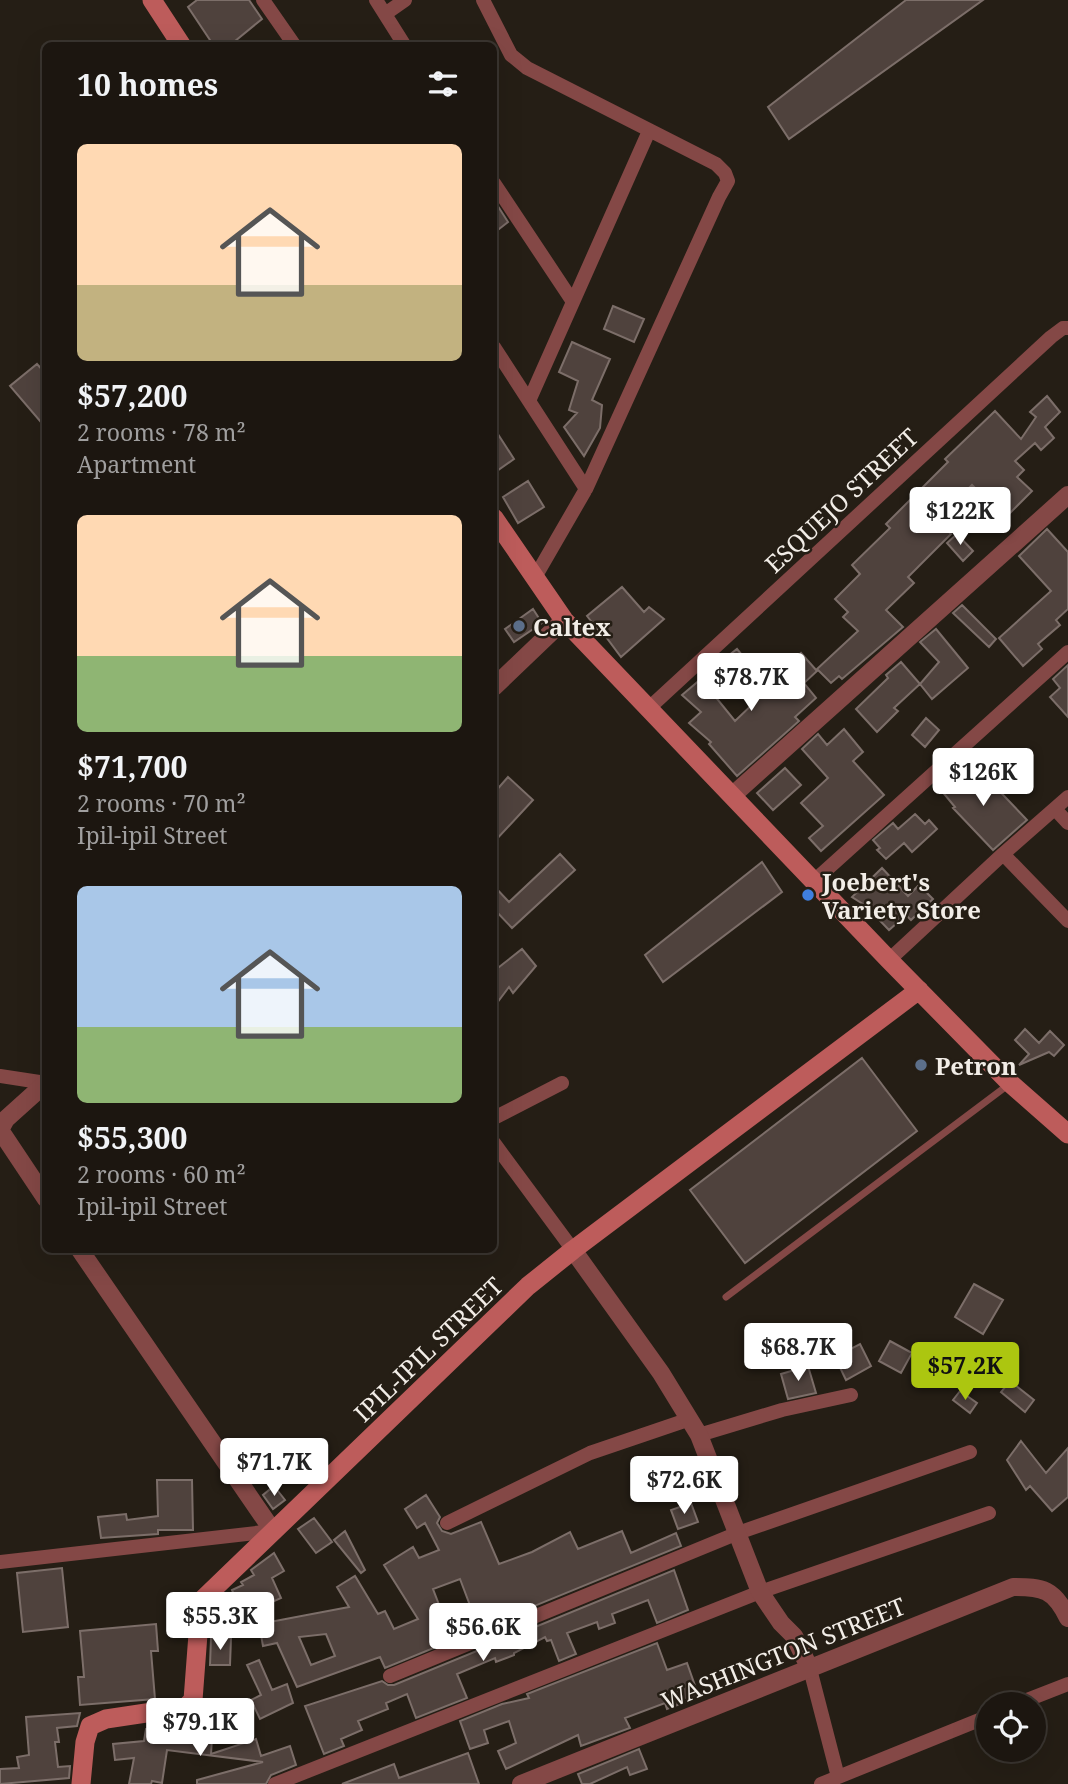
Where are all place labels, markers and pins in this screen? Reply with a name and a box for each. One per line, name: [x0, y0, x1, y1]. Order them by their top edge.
pin: $122K: [911, 488, 1009, 547]
place label: Caltex: [533, 610, 611, 643]
marker: Caltex: [511, 618, 527, 634]
pin: $78.7K: [694, 654, 808, 713]
pin: $126K: [934, 748, 1032, 808]
place label: Joebert's Variety Store: [821, 865, 981, 926]
marker: Joebert's Variety Store: [800, 887, 816, 903]
place label: Petron: [935, 1049, 1017, 1082]
marker: Petron: [913, 1057, 929, 1073]
pin: $68.7K: [741, 1324, 855, 1383]
pin: $57.2K: [908, 1342, 1022, 1402]
pin: $71.7K: [217, 1438, 331, 1498]
pin: $72.6K: [627, 1456, 741, 1516]
pin: $55.3K: [163, 1592, 277, 1652]
pin: $56.6K: [426, 1604, 540, 1663]
pin: $79.1K: [143, 1698, 257, 1758]

